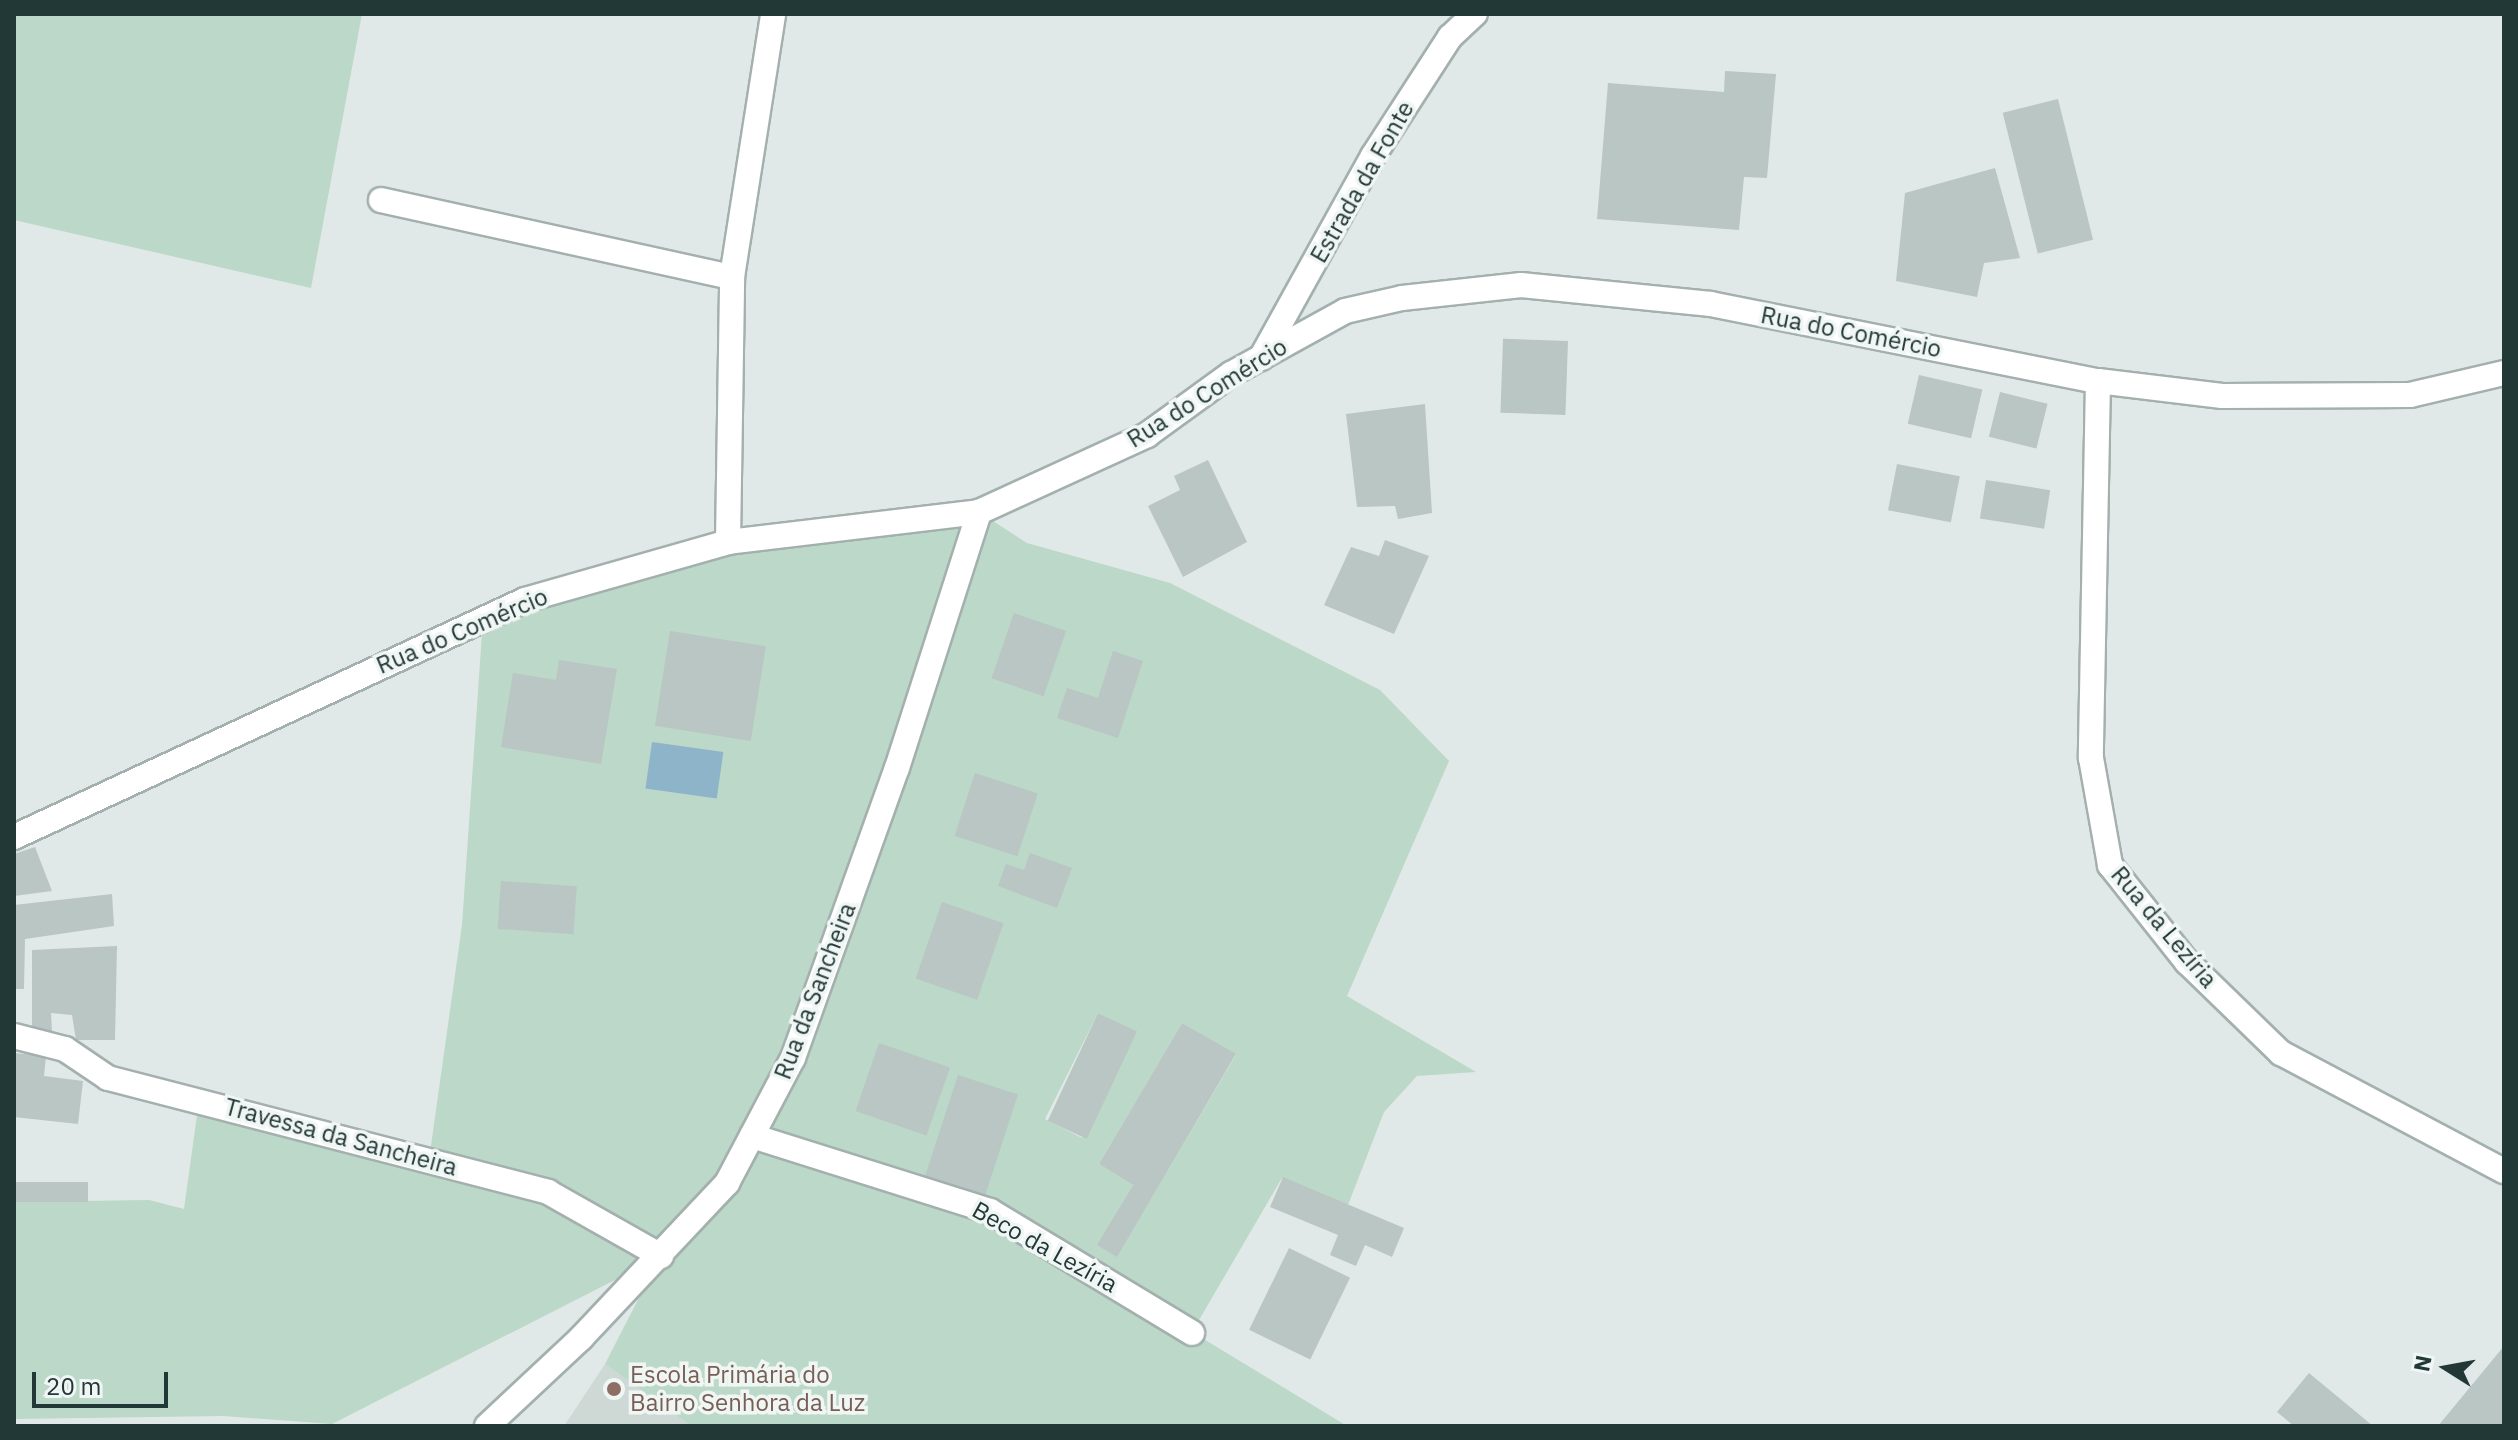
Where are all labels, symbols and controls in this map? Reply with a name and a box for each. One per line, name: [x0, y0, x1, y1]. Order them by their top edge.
street label: Estrada da Fonte: [1304, 96, 1420, 268]
street label: Rua do Comércio: [1758, 300, 1944, 364]
street label: Rua do Comércio: [1122, 332, 1292, 454]
street label: Rua do Comércio: [372, 582, 552, 680]
street label: Rua da Lezíria: [2105, 860, 2223, 994]
street label: Rua da Sancheira: [768, 899, 862, 1083]
street label: Travessa da Sancheira: [222, 1092, 460, 1182]
street label: Beco da Lezíria: [967, 1195, 1123, 1299]
north arrow: [2406, 1328, 2486, 1408]
text: N: [2406, 1353, 2438, 1374]
scale bar: [36, 1356, 172, 1406]
place label: Escola Primária do Bairro Senhora da Luz: [630, 1361, 865, 1417]
text: 20 m: [46, 1370, 101, 1402]
marker: Escola Primária do Bairro Senhora da Luz: [605, 1380, 623, 1398]

